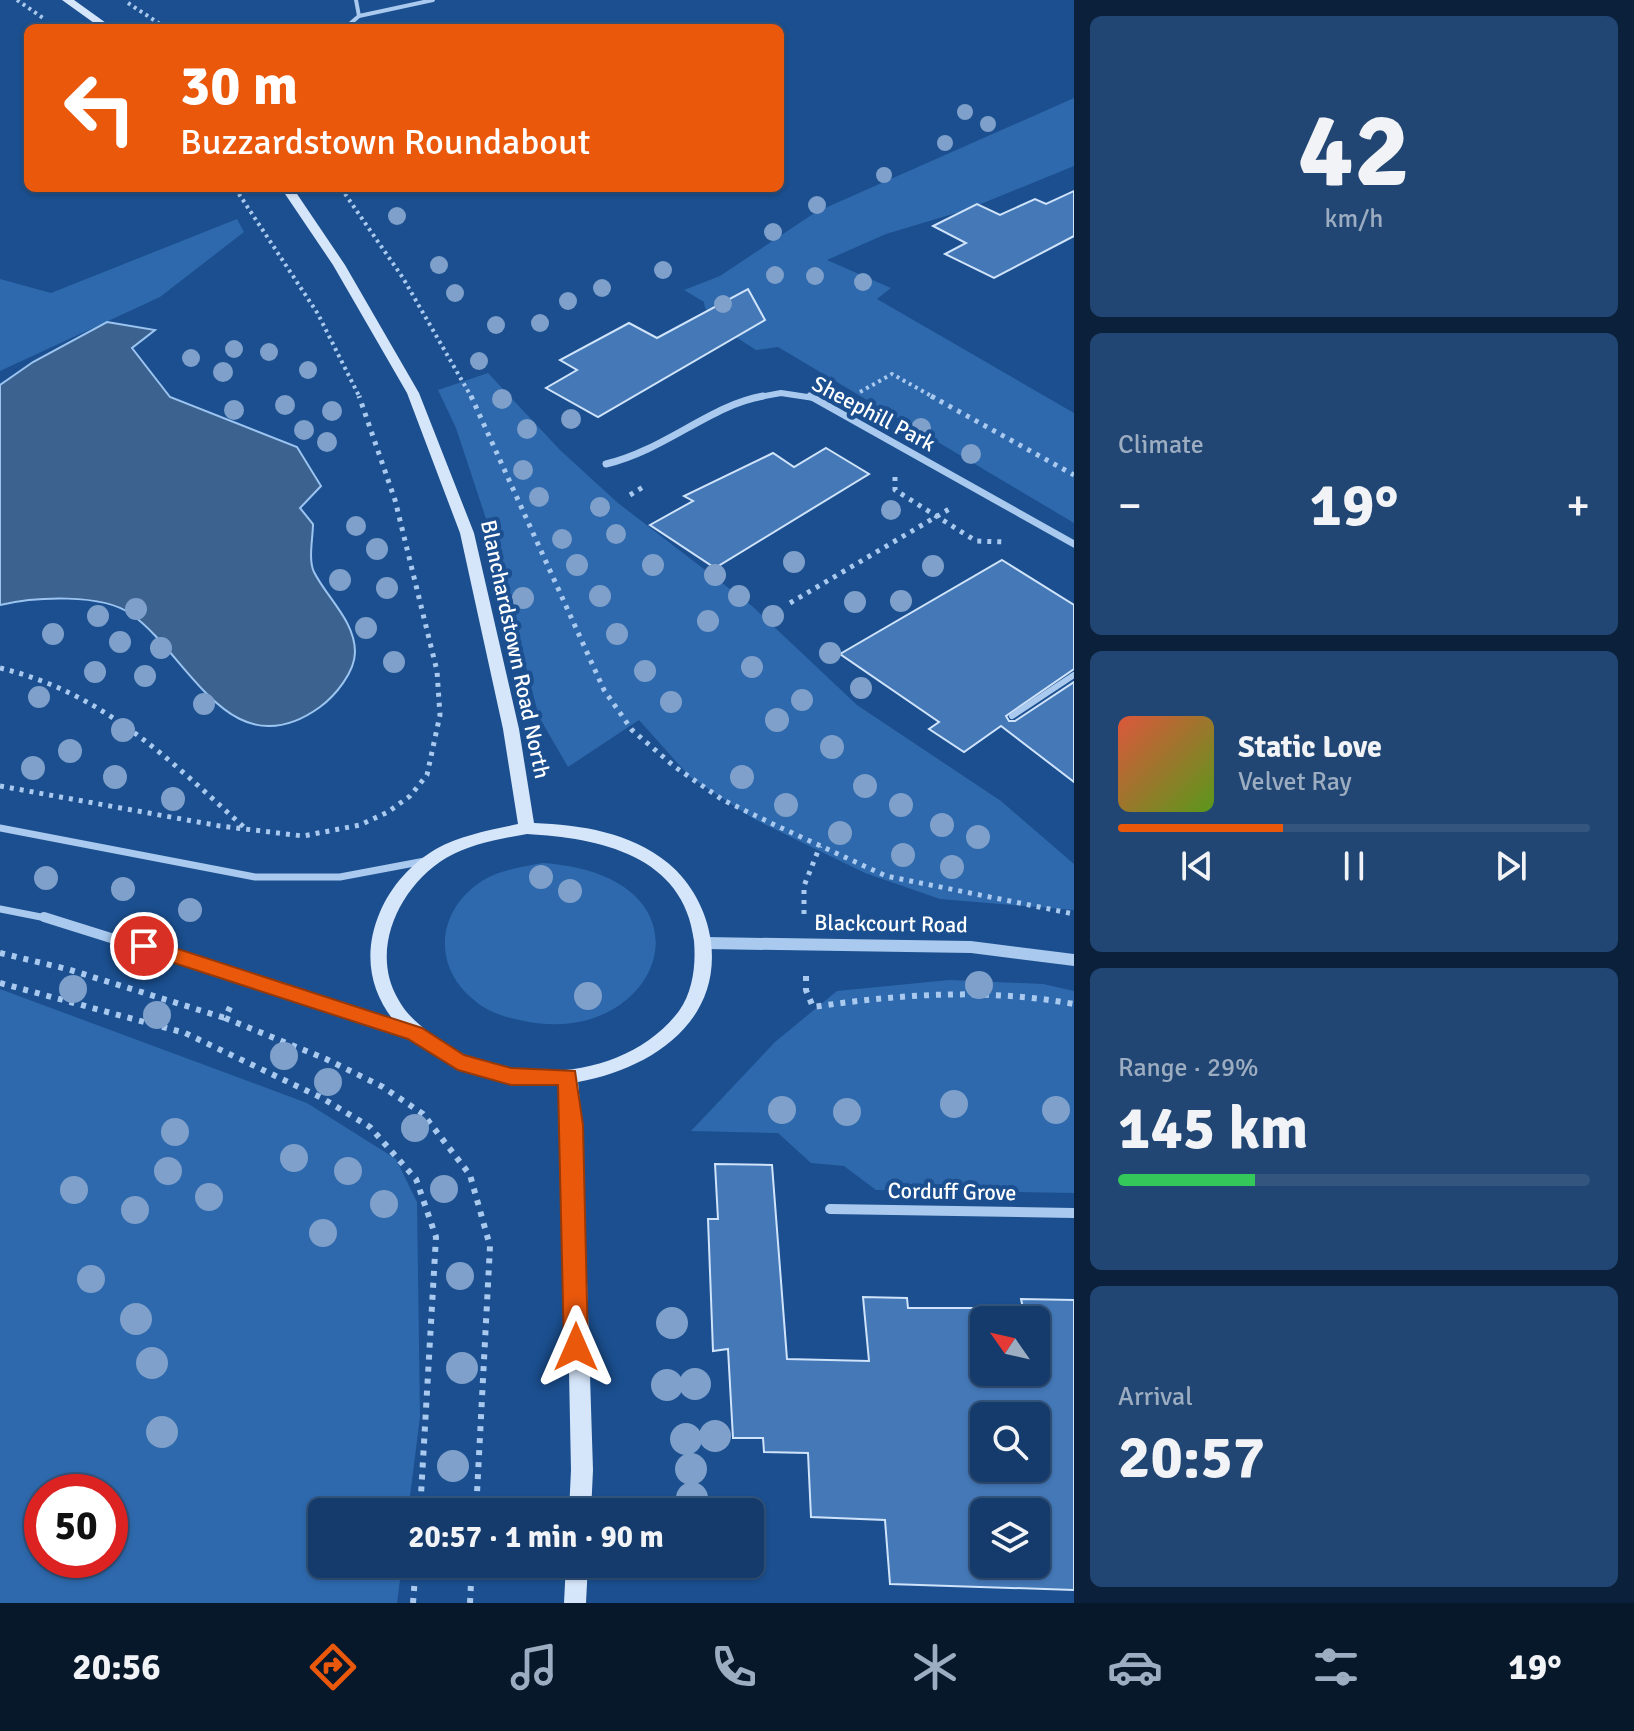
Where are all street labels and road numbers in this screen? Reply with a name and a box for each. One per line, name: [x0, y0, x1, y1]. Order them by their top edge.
street label: Sheephill Park: [808, 370, 940, 457]
street label: Blanchardstown Road North: [475, 517, 556, 781]
street label: Blackcourt Road: [814, 909, 968, 938]
street label: Corduff Grove: [887, 1177, 1017, 1206]

